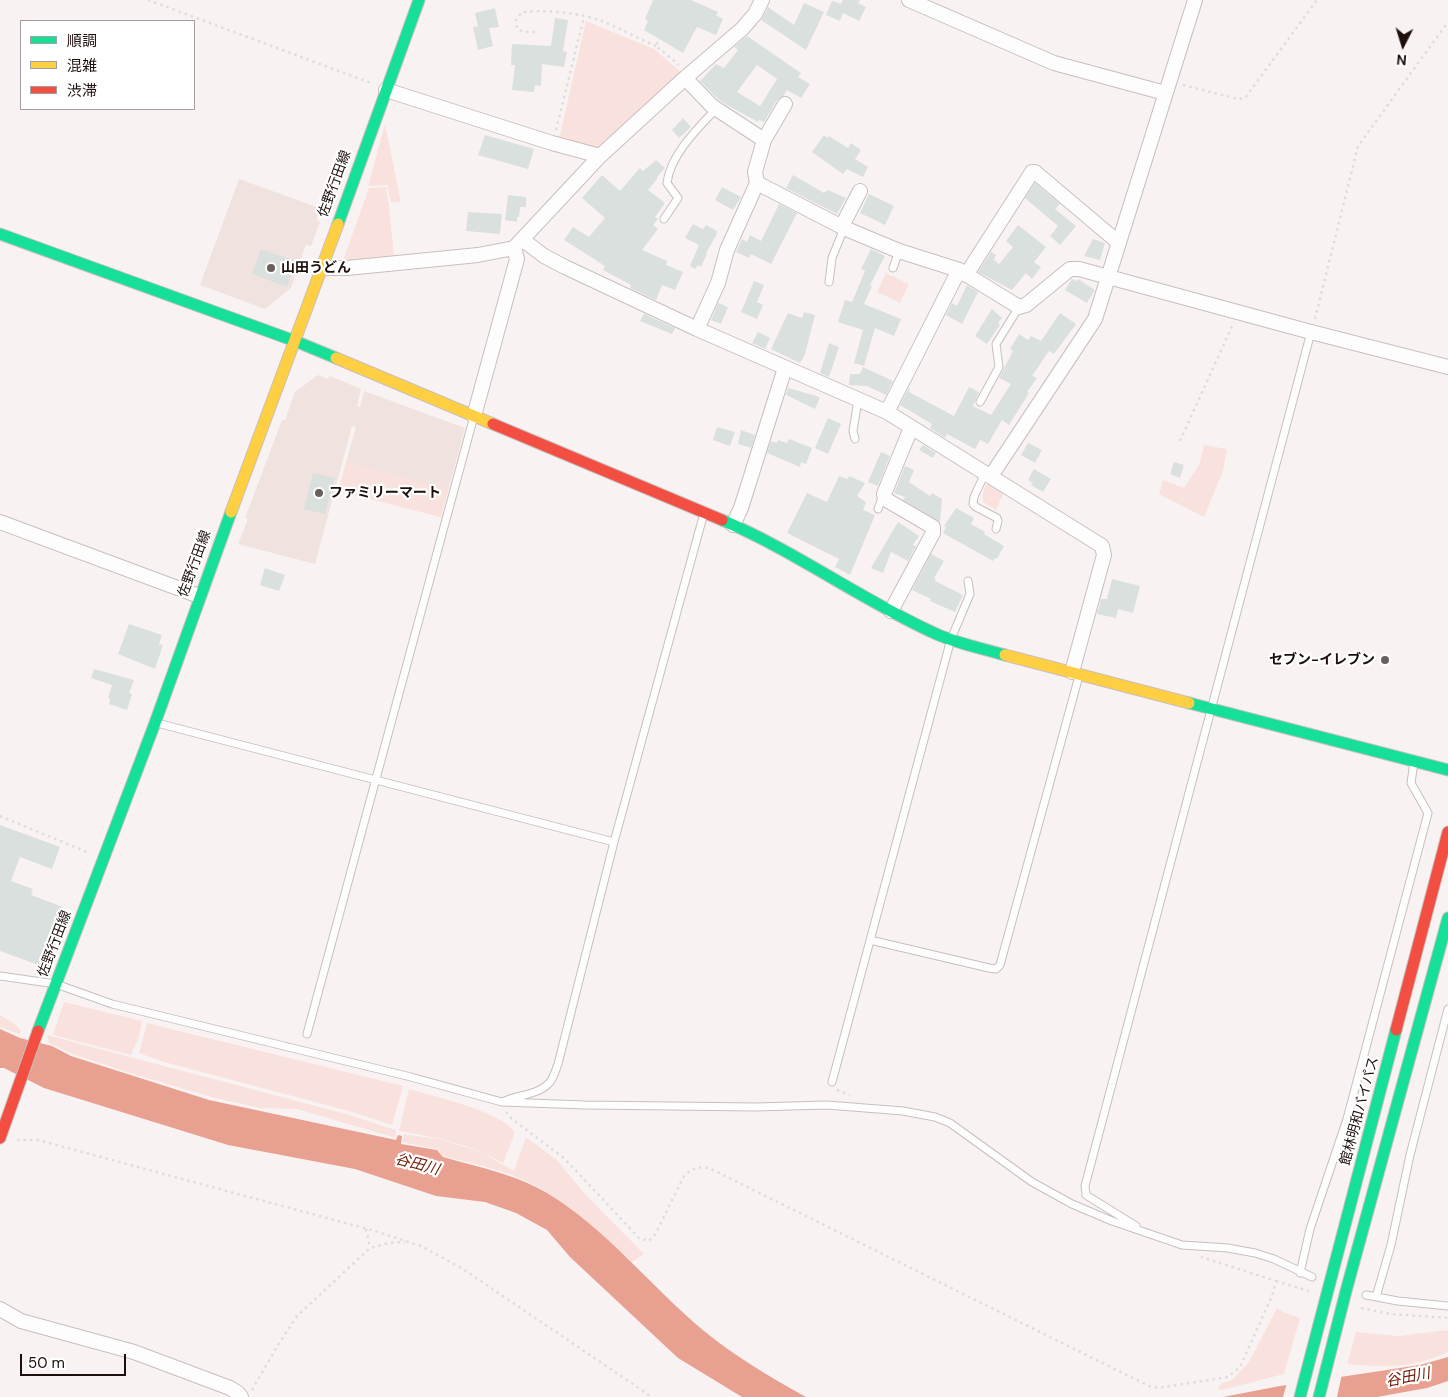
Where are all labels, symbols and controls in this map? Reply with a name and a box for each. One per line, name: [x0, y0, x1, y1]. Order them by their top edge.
legend: [20, 20, 195, 110]
north arrow: [1378, 20, 1428, 70]
text: 順調: [67, 31, 97, 51]
text: N: [1396, 51, 1408, 69]
text: 混雑: [67, 56, 97, 76]
text: 渋滞: [67, 81, 97, 101]
street label: 佐野行田線: [315, 148, 355, 220]
place label: 山田うどん: [281, 260, 351, 276]
marker: 山田うどん: [265, 262, 277, 274]
place label: ファミリーマート: [329, 485, 441, 501]
marker: ファミリーマート: [313, 487, 325, 499]
street label: 佐野行田線: [175, 528, 215, 600]
place label: セブン-イレブン: [1269, 652, 1375, 668]
marker: セブン-イレブン: [1379, 654, 1391, 666]
street label: 佐野行田線: [35, 908, 75, 980]
street label: 館林明和バイパス: [1337, 1055, 1383, 1167]
water label: 谷田川: [393, 1150, 441, 1180]
scale bar: [22, 1344, 129, 1376]
text: 50 m: [28, 1353, 65, 1373]
water label: 谷田川: [1384, 1365, 1432, 1391]

